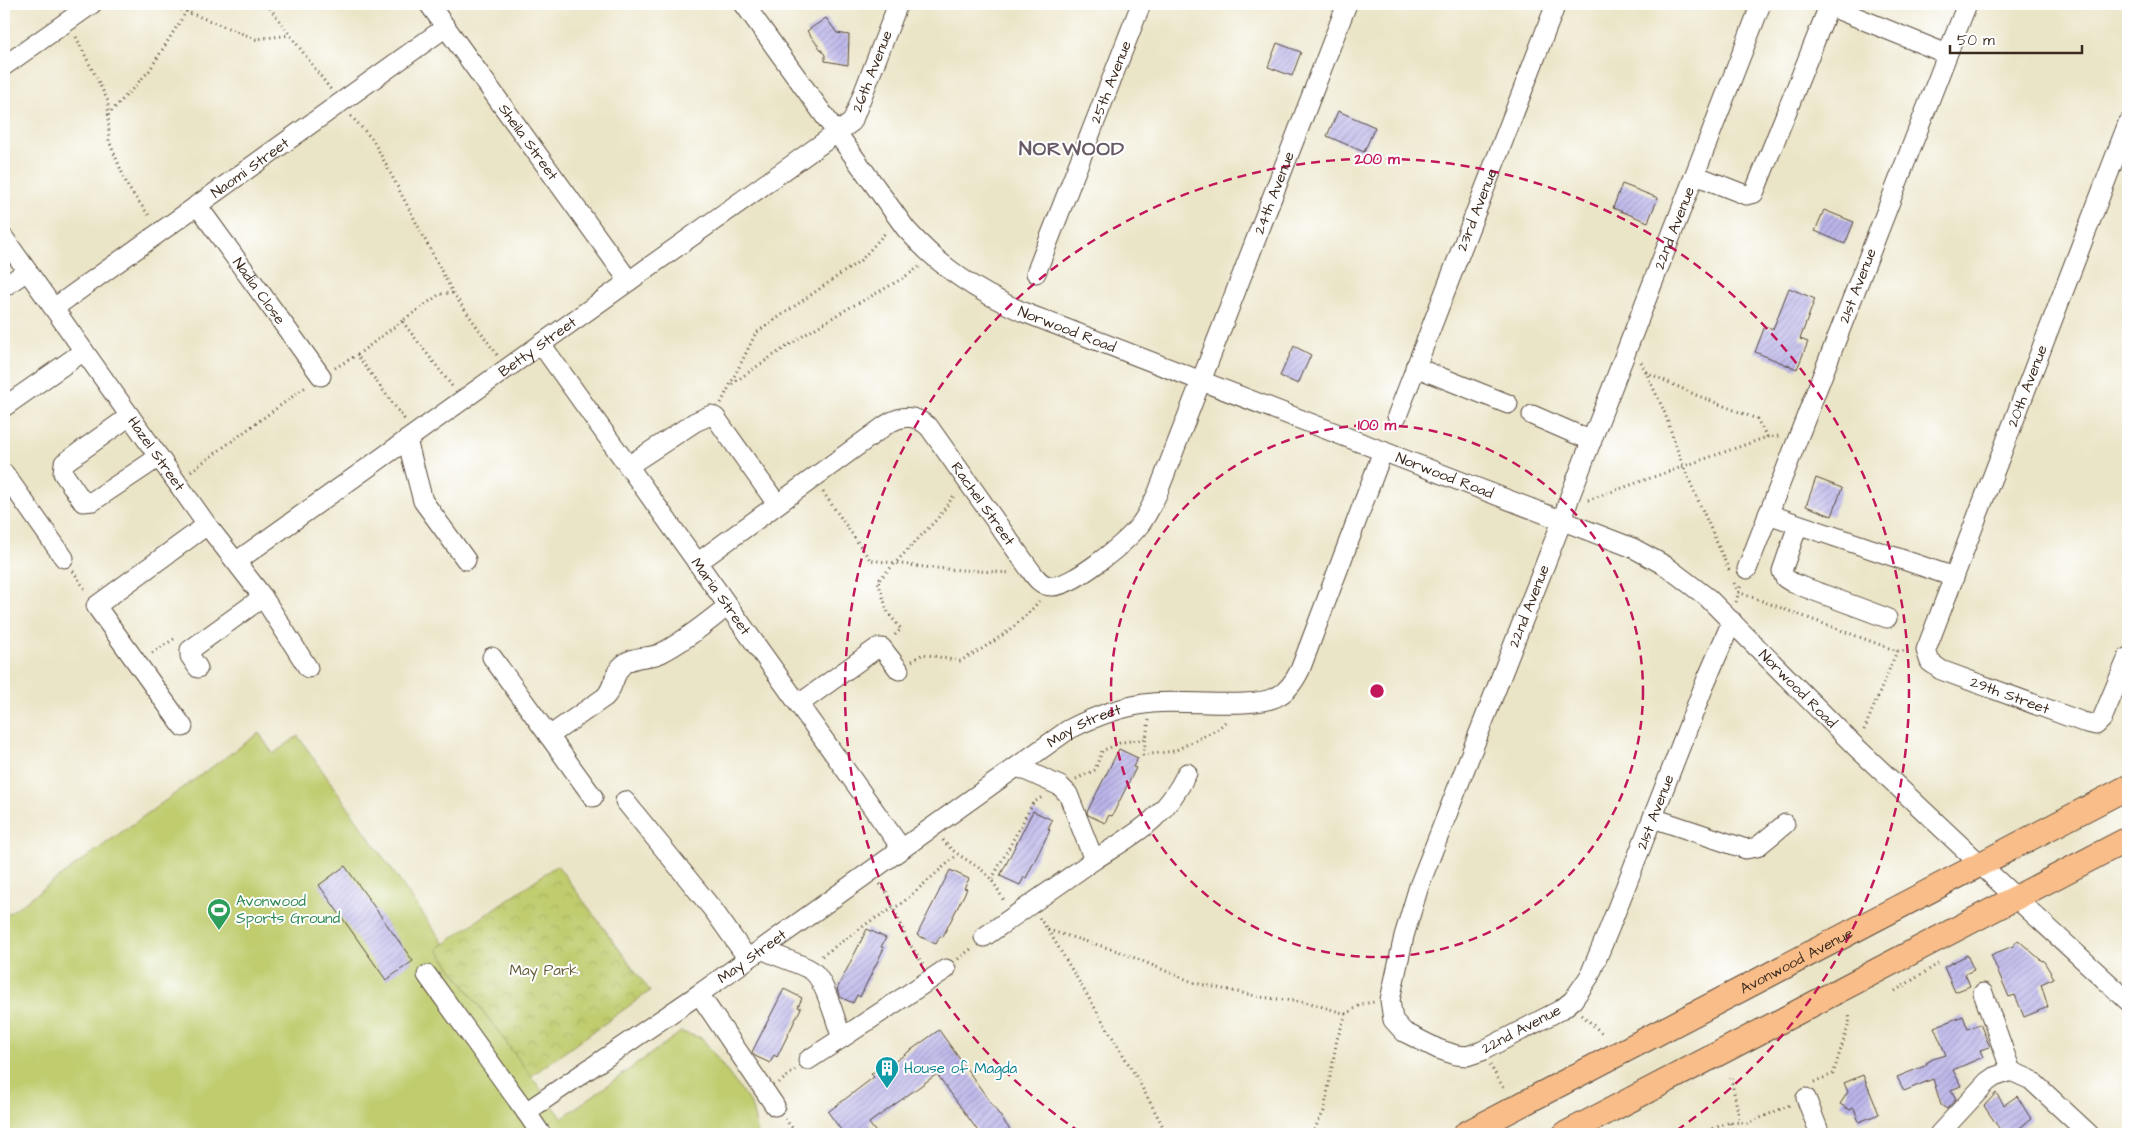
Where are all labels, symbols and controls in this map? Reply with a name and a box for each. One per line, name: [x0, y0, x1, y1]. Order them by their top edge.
scale bar: [1950, 22, 2082, 54]
street label: 26th Avenue: [847, 27, 898, 116]
text: 50 m: [1957, 30, 1995, 51]
street label: 25th Avenue: [1085, 38, 1137, 127]
street label: Sheila Street: [493, 100, 563, 185]
street label: Naomi Street: [207, 133, 294, 203]
district label: NORWOOD: [1019, 135, 1125, 163]
street label: 24th Avenue: [1249, 148, 1300, 237]
text: 200 m: [1353, 149, 1400, 170]
street label: 23rd Avenue: [1452, 166, 1502, 254]
street label: 22nd Avenue: [1649, 184, 1700, 273]
street label: 21st Avenue: [1834, 245, 1882, 326]
street label: Nadia Close: [227, 253, 290, 329]
street label: Norwood Road: [1015, 301, 1119, 358]
street label: Betty Street: [494, 312, 581, 382]
street label: 20th Avenue: [2002, 342, 2053, 430]
street label: Hazel Street: [122, 412, 190, 495]
text: 100 m: [1358, 415, 1397, 436]
street label: Norwood Road: [1393, 447, 1497, 504]
street label: Rachel Street: [946, 458, 1020, 550]
street label: Maria Street: [686, 554, 756, 639]
street label: 22nd Avenue: [1503, 562, 1555, 651]
street label: Norwood Road: [1754, 645, 1842, 733]
street label: 29th Street: [1967, 672, 2052, 720]
centre of rings: [1368, 682, 1386, 700]
street label: May Street: [1043, 699, 1123, 753]
street label: 21st Avenue: [1632, 772, 1679, 853]
place label: Avonwood Sports Ground: [236, 891, 341, 929]
sports icon: Avonwood Sports Ground: [206, 897, 232, 931]
street label: Avonwood Avenue: [1736, 923, 1857, 999]
street label: May Street: [713, 925, 791, 989]
park label: May Park: [510, 960, 578, 982]
street label: 22nd Avenue: [1478, 1000, 1565, 1059]
building icon: House of Magda: [874, 1055, 900, 1089]
place label: House of Magda: [904, 1058, 1018, 1080]

